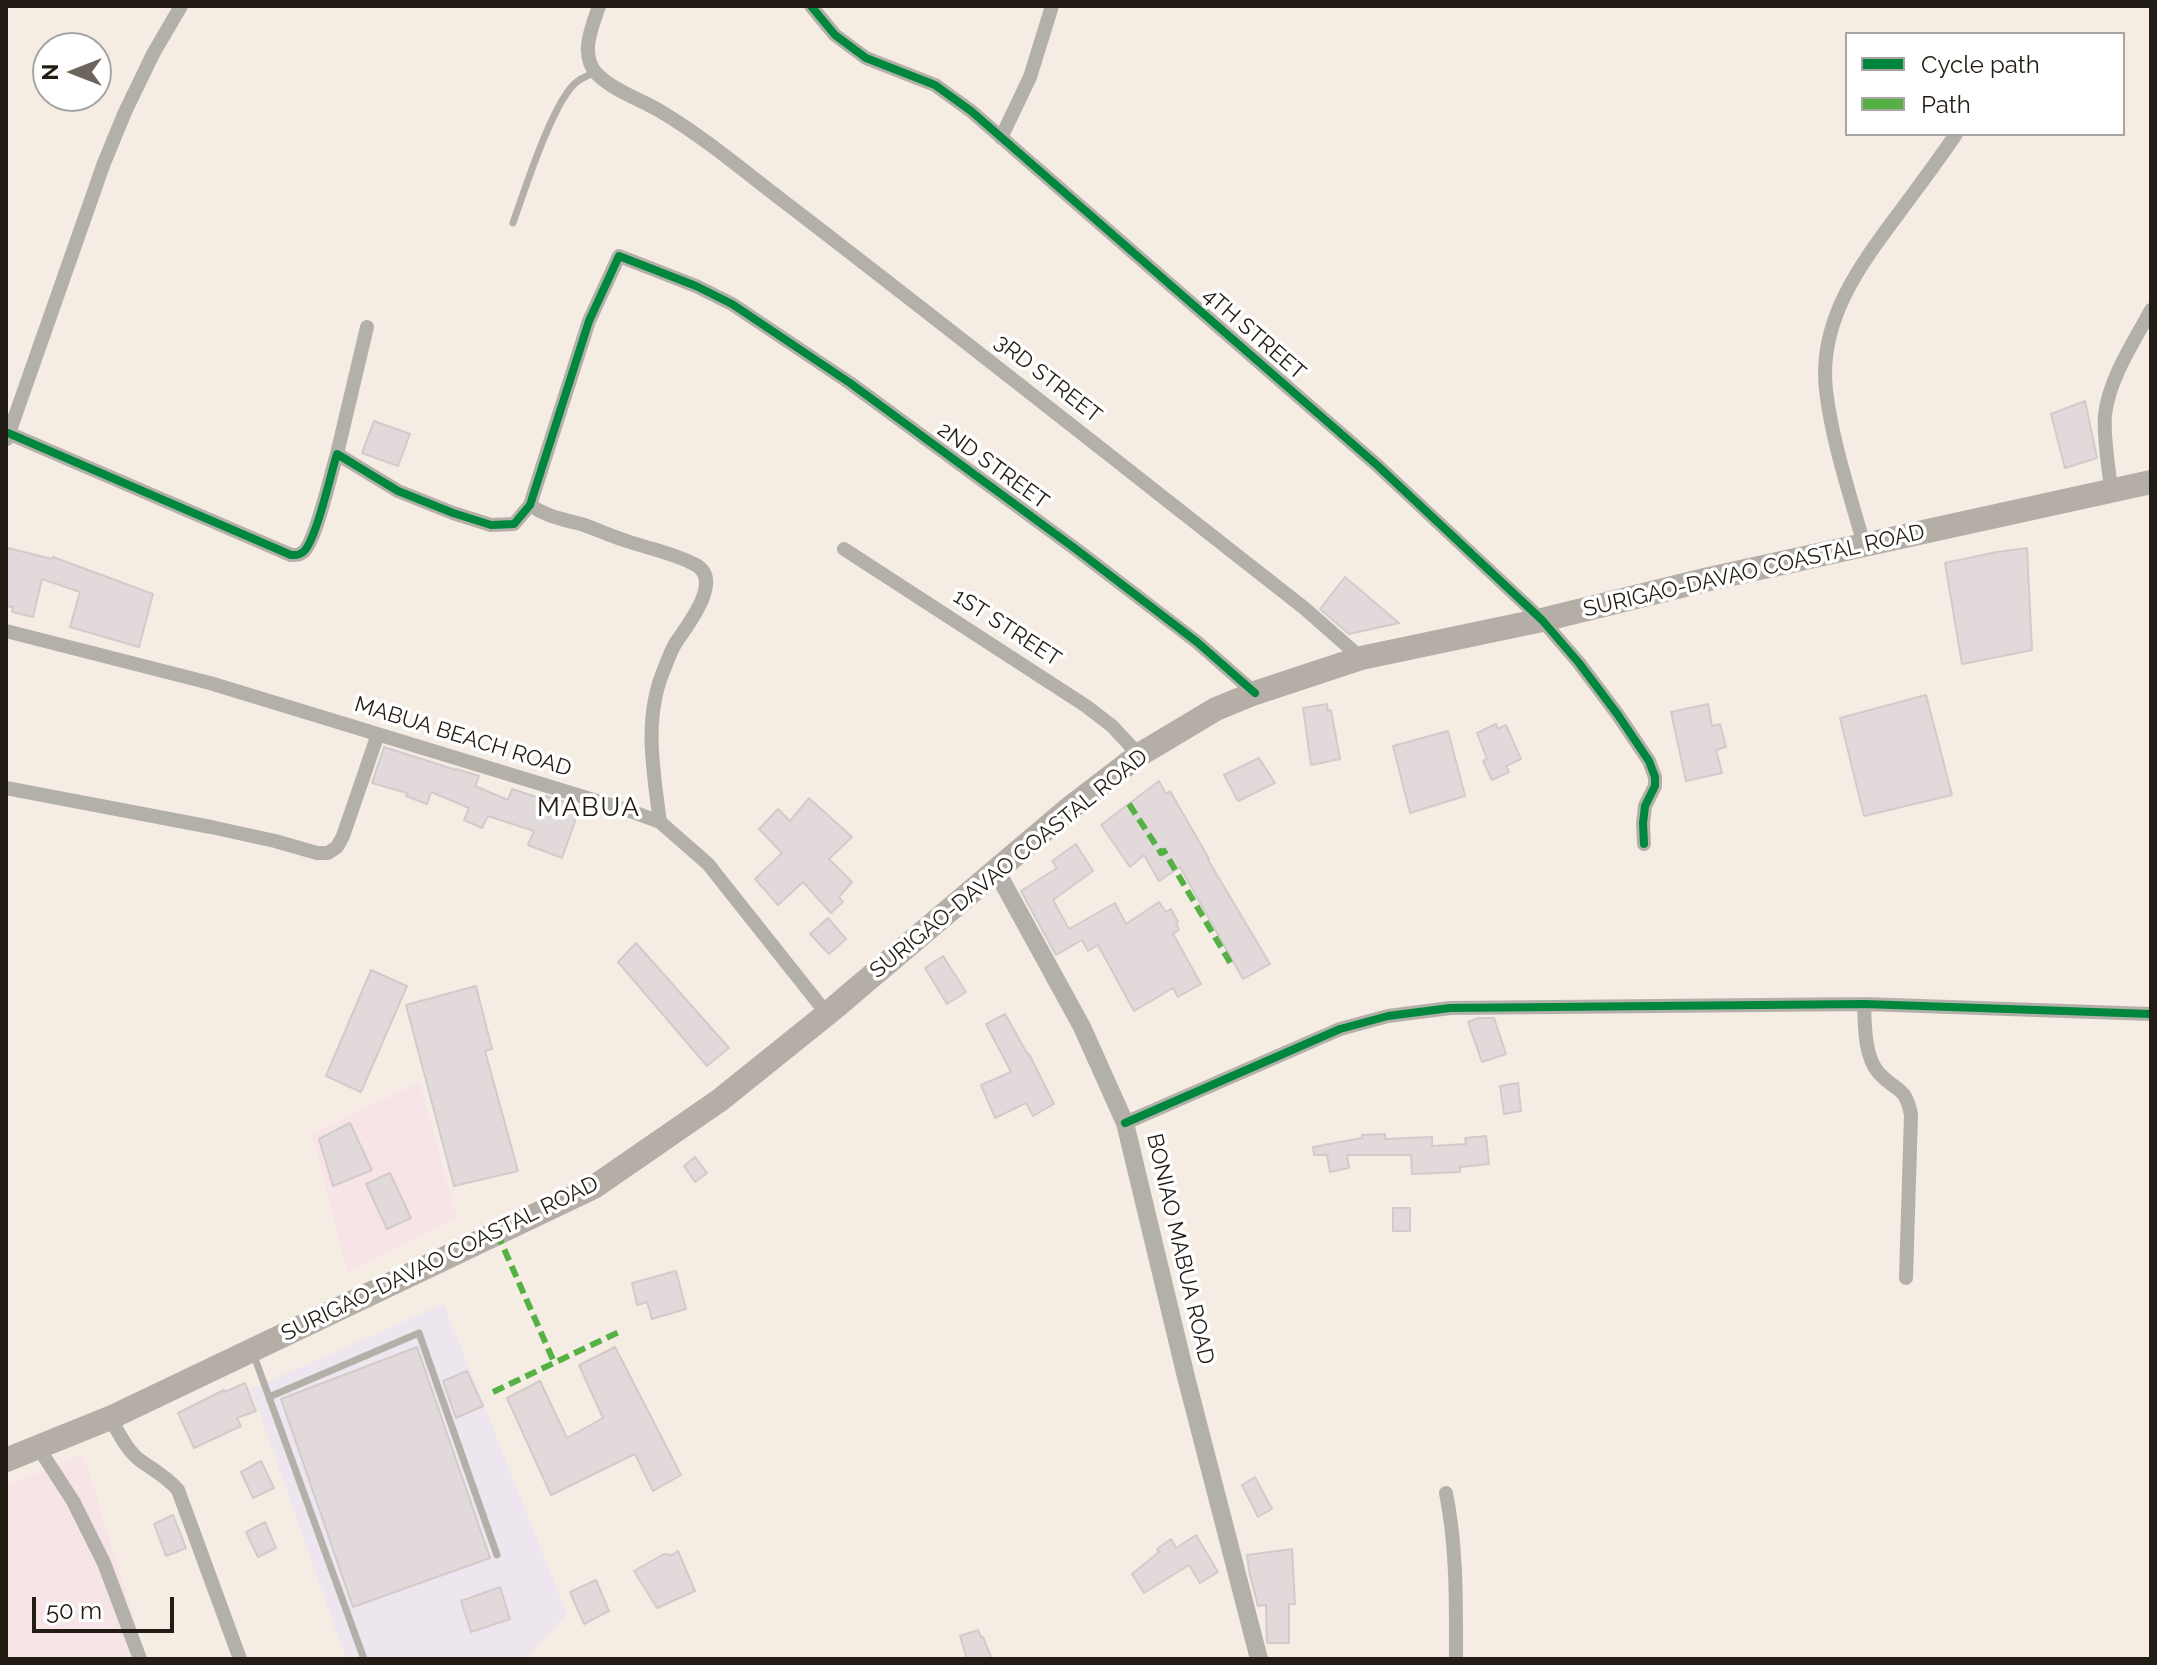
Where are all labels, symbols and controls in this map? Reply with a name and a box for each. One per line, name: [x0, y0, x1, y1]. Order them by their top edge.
north arrow: [32, 32, 112, 112]
legend: [1845, 32, 2125, 136]
text: Cycle path: [1921, 50, 2040, 79]
text: N: [37, 64, 63, 80]
text: Path: [1921, 90, 1971, 119]
street label: 4TH STREET: [1197, 282, 1311, 386]
street label: 3RD STREET: [989, 329, 1107, 429]
street label: 2ND STREET: [932, 417, 1054, 515]
street label: SURIGAO-DAVAO COASTAL ROAD: [1581, 519, 1927, 623]
street label: 1ST STREET: [948, 583, 1066, 673]
street label: MABUA BEACH ROAD: [351, 691, 575, 783]
street label: SURIGAO-DAVAO COASTAL ROAD: [865, 744, 1153, 984]
district label: MABUA: [537, 792, 641, 824]
street label: BONIAO MABUA ROAD: [1141, 1131, 1219, 1367]
street label: SURIGAO-DAVAO COASTAL ROAD: [277, 1171, 603, 1347]
scale bar: [36, 1581, 178, 1631]
text: 50 m: [46, 1596, 102, 1625]

